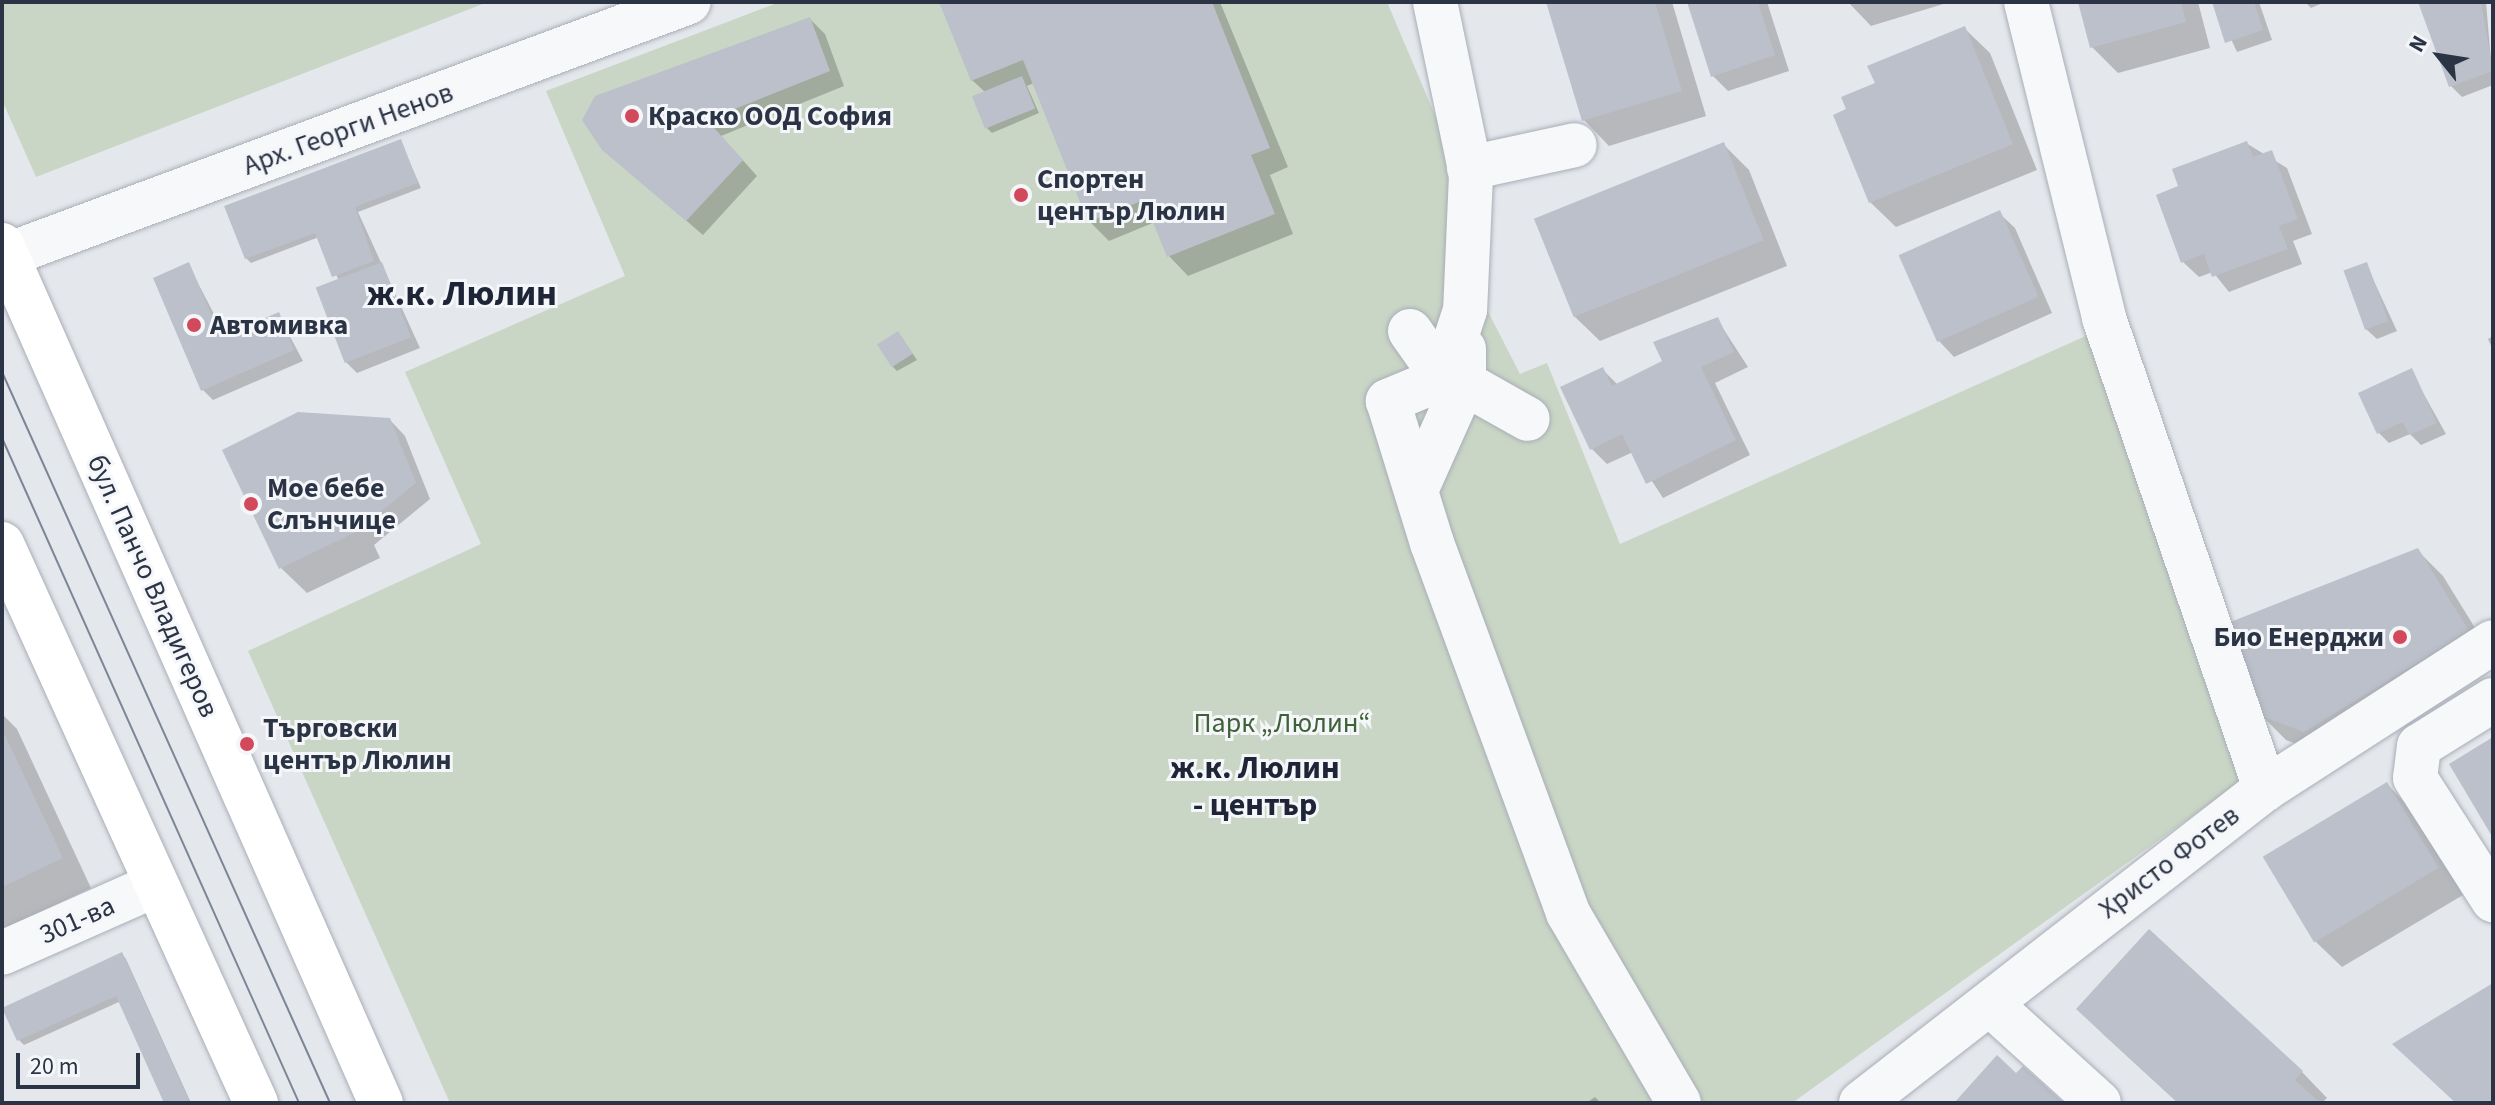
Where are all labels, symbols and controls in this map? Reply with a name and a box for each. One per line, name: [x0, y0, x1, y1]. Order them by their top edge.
north arrow: [2399, 16, 2479, 96]
text: N: [2401, 30, 2436, 58]
street label: Арх. Георги Ненов: [238, 75, 458, 183]
place label: Краско ООД София: [648, 99, 892, 133]
marker: Краско ООД София: [623, 107, 641, 125]
place label: Спортен център Люлин: [1037, 162, 1226, 228]
marker: Спортен център Люлин: [1012, 186, 1030, 204]
district label: ж.к. Люлин: [367, 272, 557, 316]
place label: Автомивка: [210, 308, 348, 342]
marker: Автомивка: [185, 316, 203, 334]
street label: бул. Панчо Владигеров: [80, 450, 226, 722]
place label: Мое бебе Слънчице: [267, 471, 396, 537]
marker: Мое бебе Слънчице: [242, 495, 260, 513]
place label: Био Енерджи: [2213, 620, 2384, 654]
marker: Био Енерджи: [2391, 628, 2409, 646]
park label: Парк „Люлин“: [1194, 706, 1370, 740]
place label: Търговски център Люлин: [263, 711, 452, 777]
marker: Търговски център Люлин: [238, 735, 256, 753]
district label: ж.к. Люлин - център: [1170, 750, 1340, 825]
street label: Христо Фотев: [2092, 798, 2246, 926]
street label: 301-ва: [34, 889, 120, 951]
scale bar: [20, 1037, 144, 1087]
text: 20 m: [30, 1049, 79, 1084]

